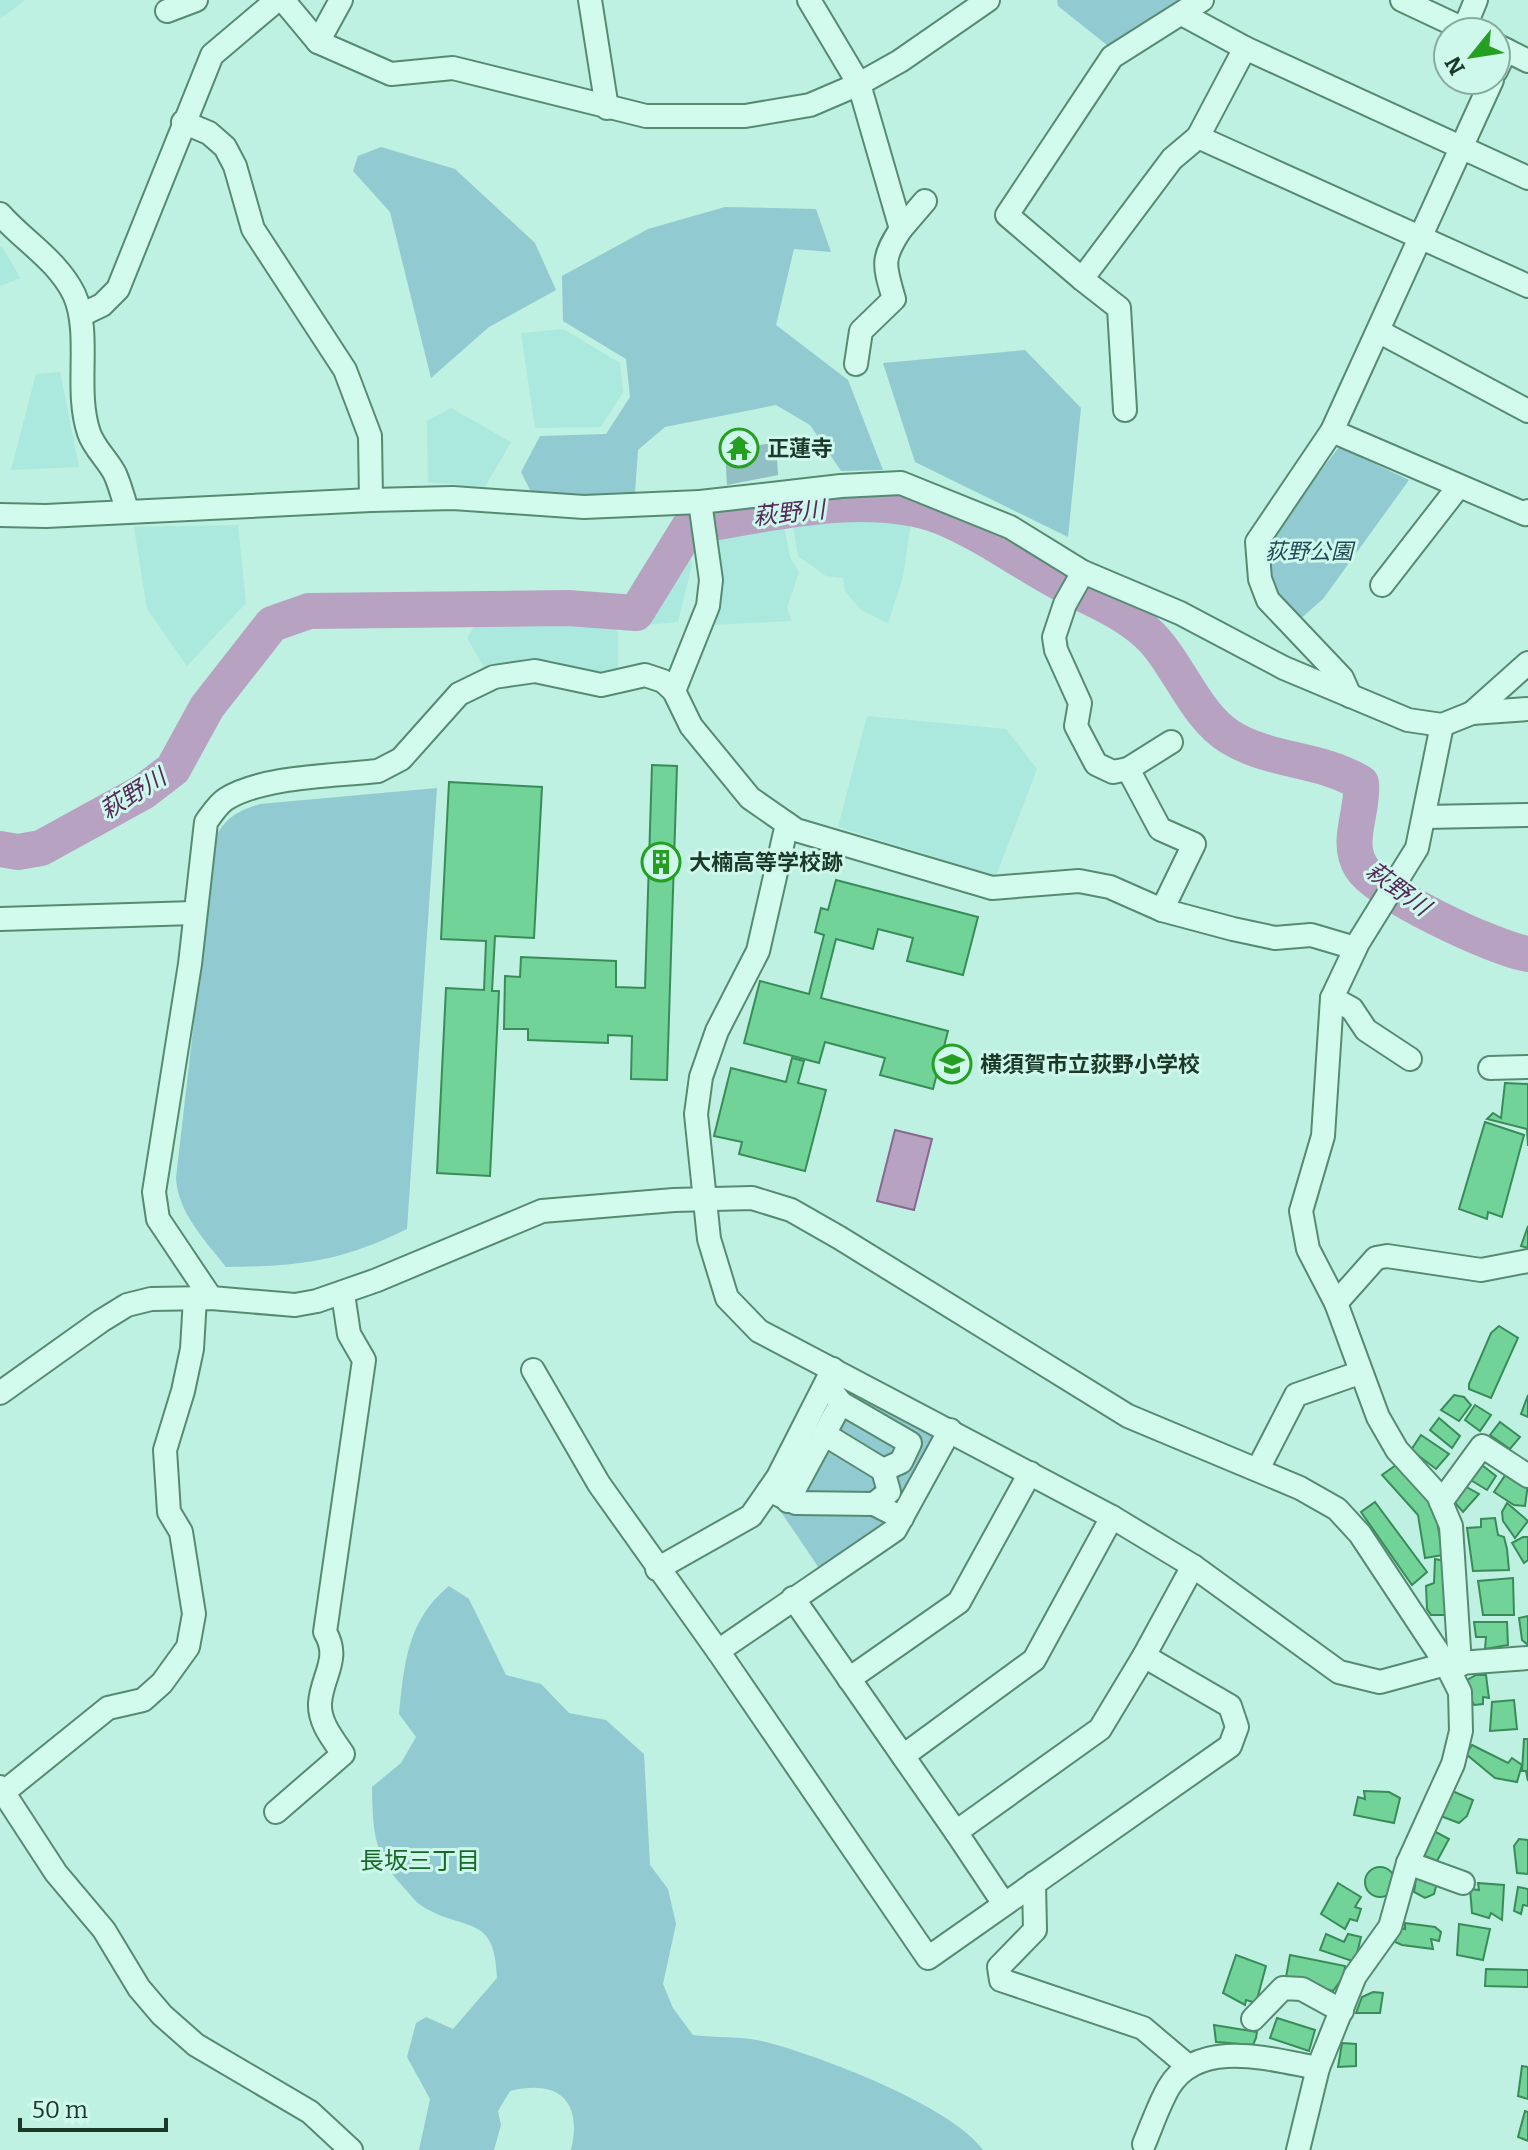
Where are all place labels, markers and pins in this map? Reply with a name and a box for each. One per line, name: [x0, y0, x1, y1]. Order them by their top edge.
temple icon: 正蓮寺: [718, 427, 760, 469]
place label: 正蓮寺: [767, 435, 833, 462]
building icon: 大楠高等学校跡: [640, 841, 682, 883]
place label: 大楠高等学校跡: [689, 849, 843, 876]
school or university icon: 横須賀市立荻野小学校: [931, 1043, 973, 1085]
place label: 横須賀市立荻野小学校: [980, 1051, 1200, 1078]

